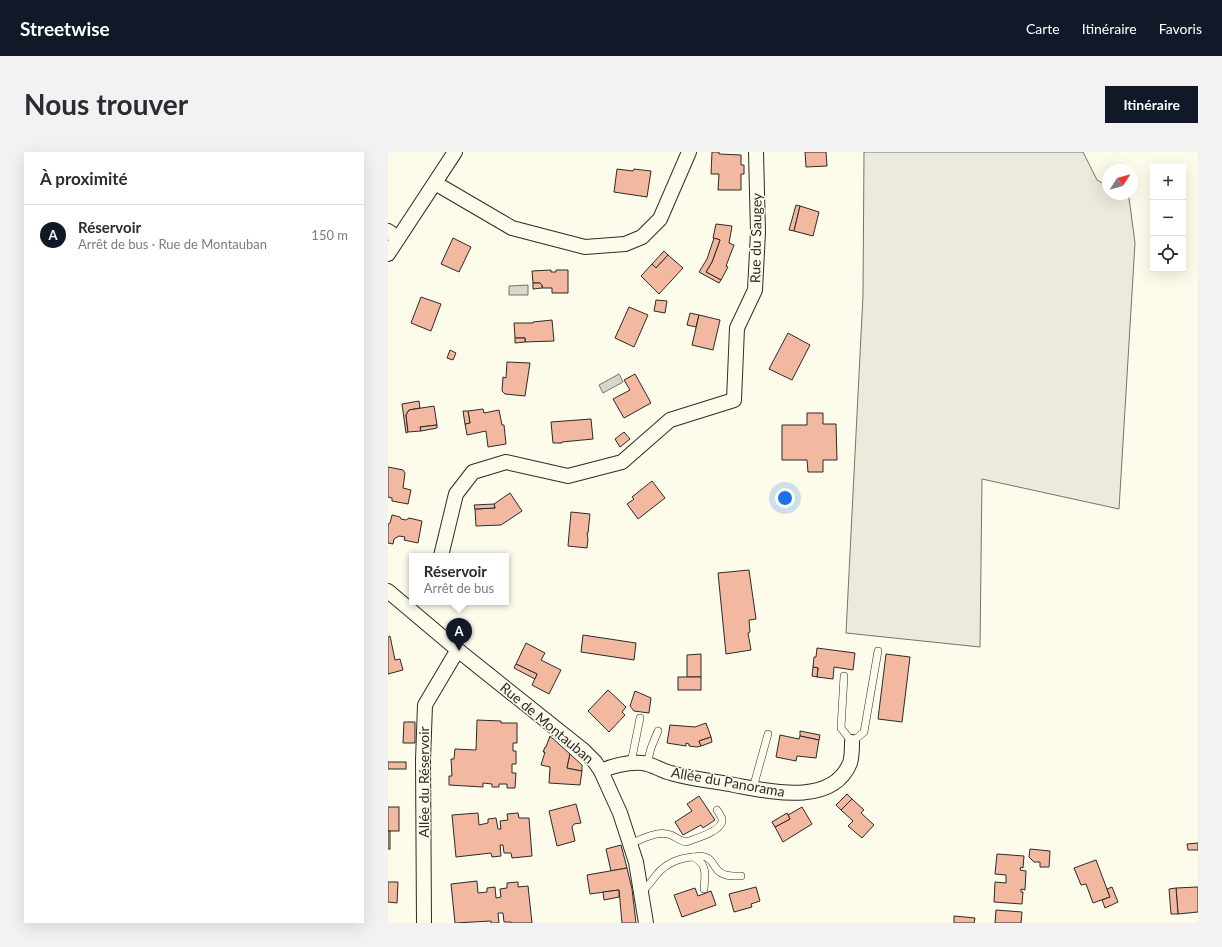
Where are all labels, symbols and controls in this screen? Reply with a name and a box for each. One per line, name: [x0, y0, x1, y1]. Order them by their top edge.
text: Streetwise: [20, 17, 110, 40]
text: Carte: [1026, 20, 1060, 37]
text: Itinéraire: [1082, 20, 1137, 37]
text: Favoris: [1159, 20, 1202, 37]
button: Itinéraire: [1105, 86, 1198, 123]
text: Nous trouver: [24, 87, 188, 121]
north arrow: [1102, 164, 1138, 200]
map controls: [1150, 164, 1186, 272]
button: +: [1150, 164, 1186, 200]
text: À proximité: [40, 168, 128, 189]
street label: Rue du Saugey: [746, 192, 765, 283]
button: −: [1150, 200, 1186, 236]
text: Réservoir: [78, 218, 141, 236]
text: A: [48, 227, 58, 243]
text: 150 m: [311, 227, 348, 243]
text: Arrêt de bus · Rue de Montauban: [78, 236, 267, 252]
button: locate: [1150, 236, 1186, 272]
your location: [775, 488, 795, 508]
popup: [409, 553, 509, 605]
text: Réservoir: [424, 562, 487, 580]
text: Arrêt de bus: [424, 580, 494, 596]
pin: A: [446, 618, 472, 651]
street label: Rue de Montauban: [497, 679, 598, 767]
street label: Allée du Réservoir: [415, 726, 432, 838]
street label: Allée du Panorama: [670, 763, 786, 800]

